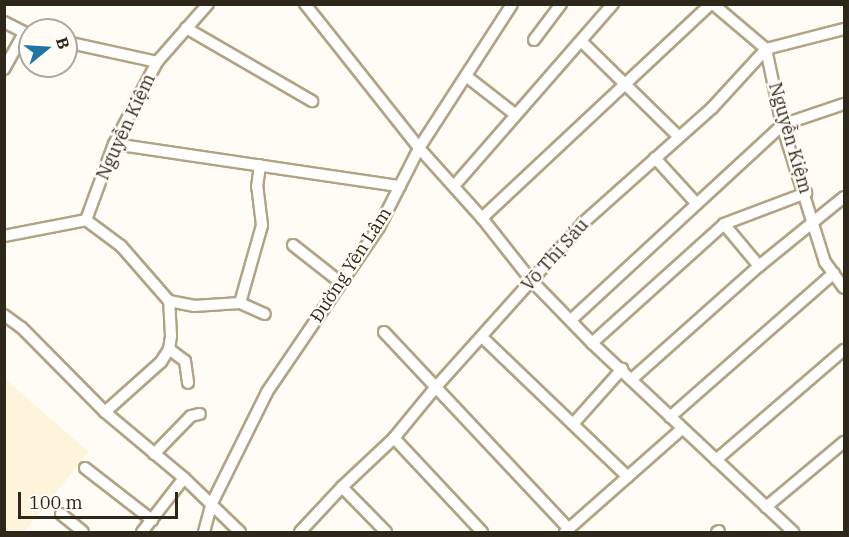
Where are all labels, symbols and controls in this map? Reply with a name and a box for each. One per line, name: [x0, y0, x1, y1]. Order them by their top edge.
north arrow: [18, 18, 78, 78]
text: B: [52, 35, 74, 51]
street label: Nguyễn Kiệm: [92, 70, 160, 184]
street label: Nguyễn Kiệm: [764, 80, 816, 196]
street label: Đường Yên Lâm: [306, 204, 396, 326]
street label: Võ Thị Sáu: [517, 214, 593, 296]
scale bar: [21, 480, 182, 518]
text: 100 m: [29, 491, 83, 514]

